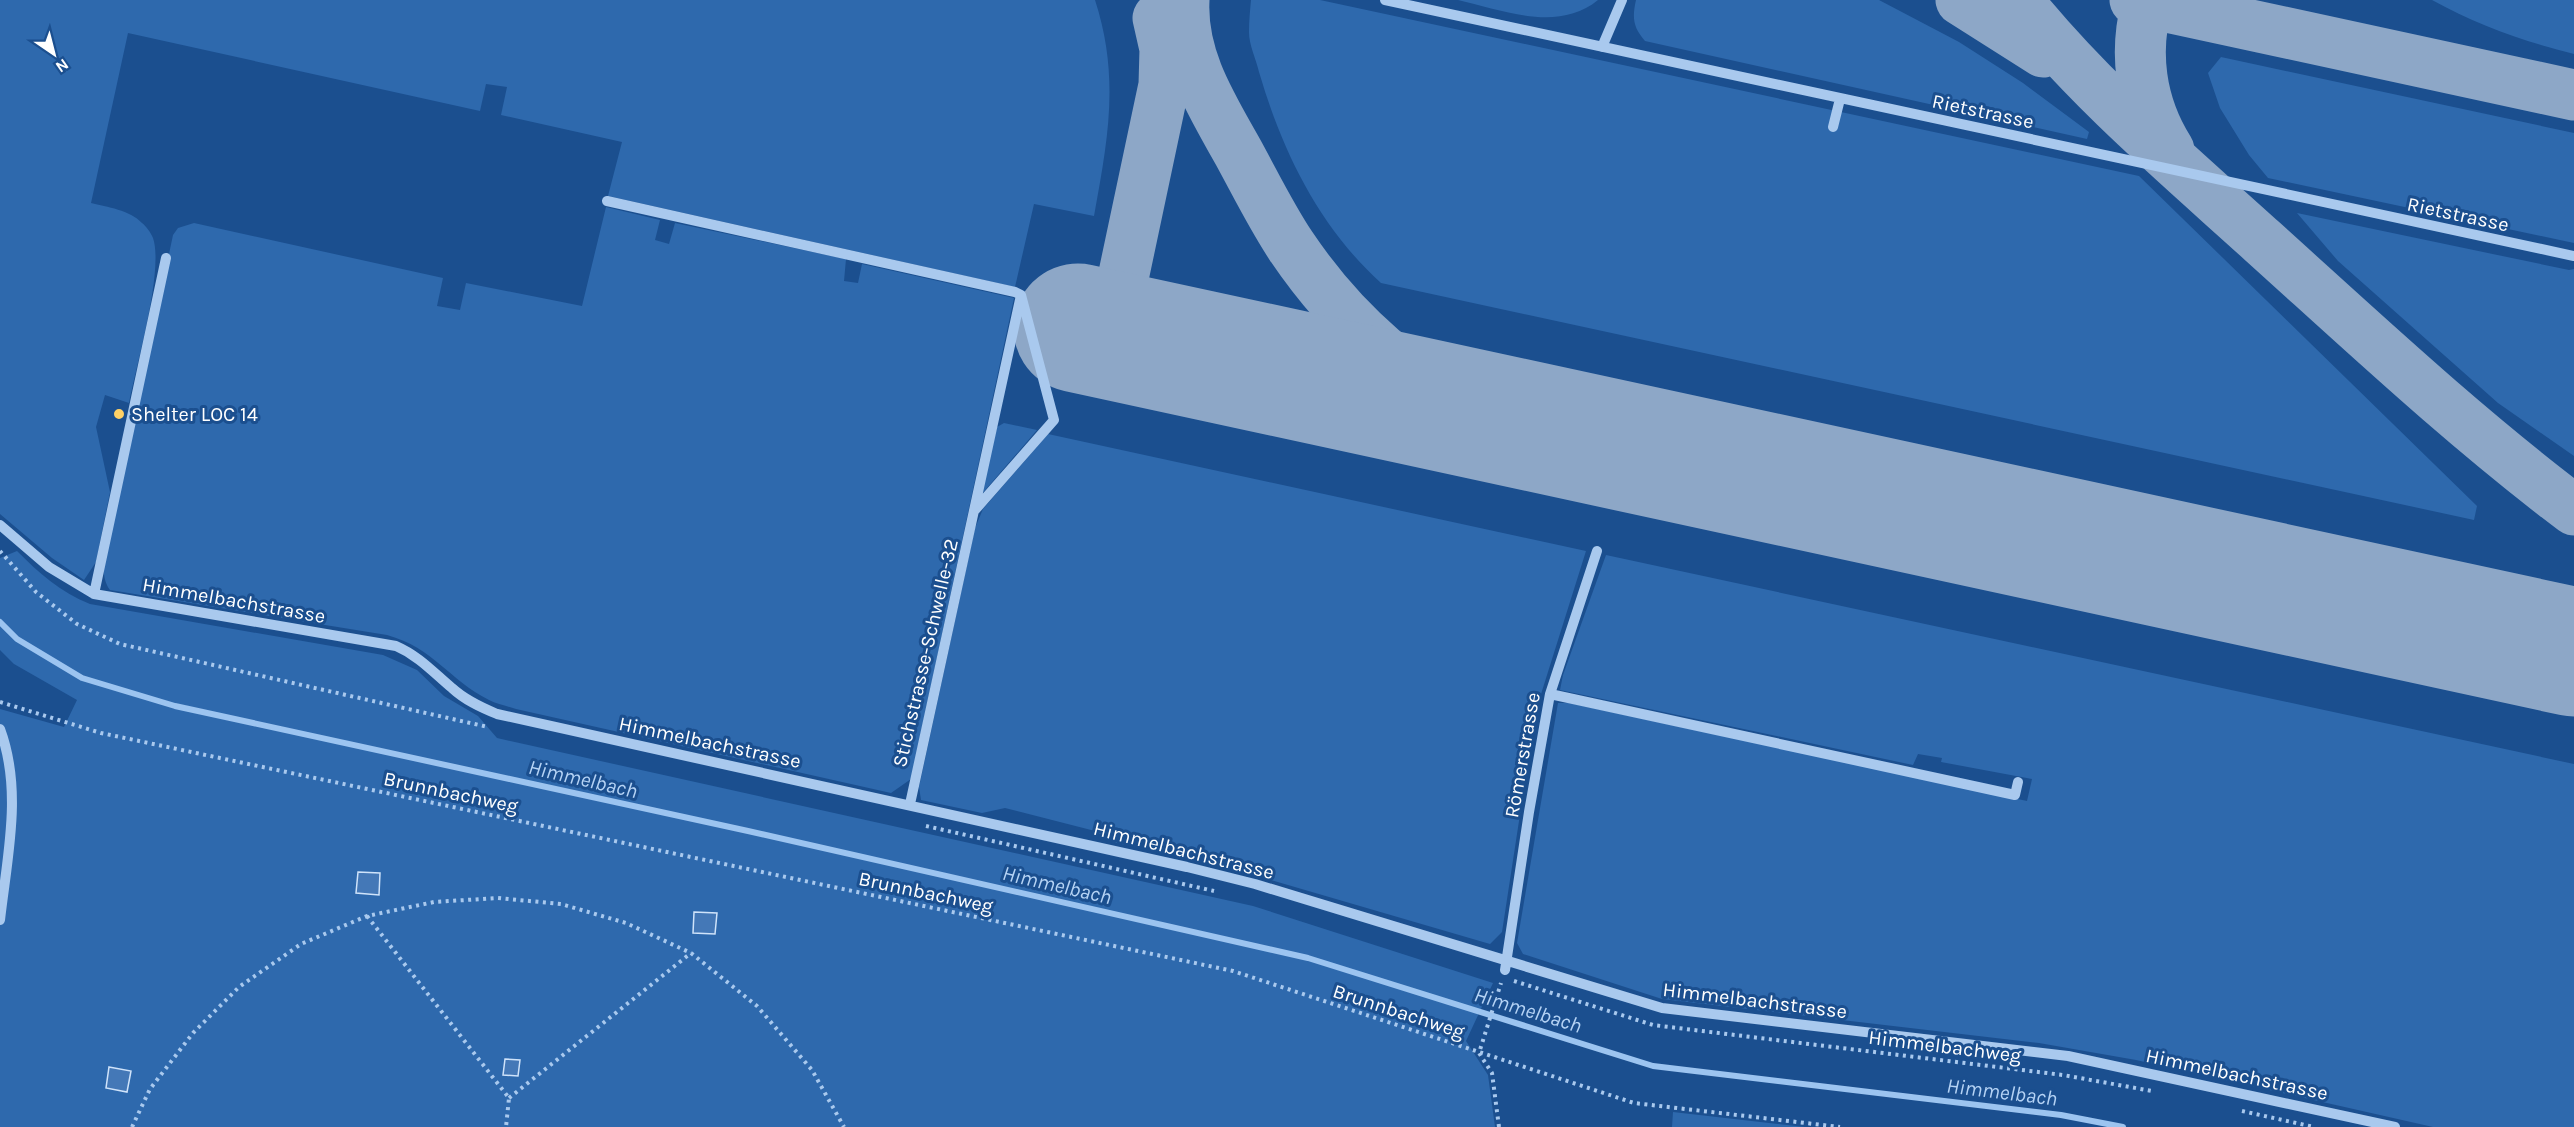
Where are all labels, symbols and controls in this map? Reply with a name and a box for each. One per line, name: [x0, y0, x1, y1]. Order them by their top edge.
north arrow: [24, 24, 84, 84]
text: N: [52, 55, 72, 77]
street label: Rietstrasse: [1930, 89, 2036, 134]
street label: Rietstrasse: [2405, 192, 2511, 237]
place label: Shelter LOC 14: [131, 403, 258, 426]
marker: Shelter LOC 14: [112, 407, 126, 421]
street label: Stichstrasse-Schwelle-32: [888, 537, 963, 769]
street label: Himmelbachstrasse: [141, 573, 327, 628]
street label: Römerstrasse: [1500, 691, 1545, 820]
street label: Himmelbachstrasse: [617, 712, 803, 773]
water label: Himmelbach: [526, 755, 640, 803]
street label: Brunnbachweg: [381, 767, 520, 818]
street label: Himmelbachstrasse: [1091, 817, 1277, 884]
water label: Himmelbach: [1000, 861, 1114, 909]
street label: Brunnbachweg: [856, 867, 995, 918]
street label: Himmelbachstrasse: [1662, 978, 1848, 1023]
street label: Brunnbachweg: [1330, 979, 1468, 1044]
water label: Himmelbach: [1471, 982, 1585, 1038]
street label: Himmelbachweg: [1867, 1026, 2023, 1067]
street label: Himmelbachstrasse: [2144, 1044, 2330, 1105]
water label: Himmelbach: [1945, 1073, 2059, 1111]

